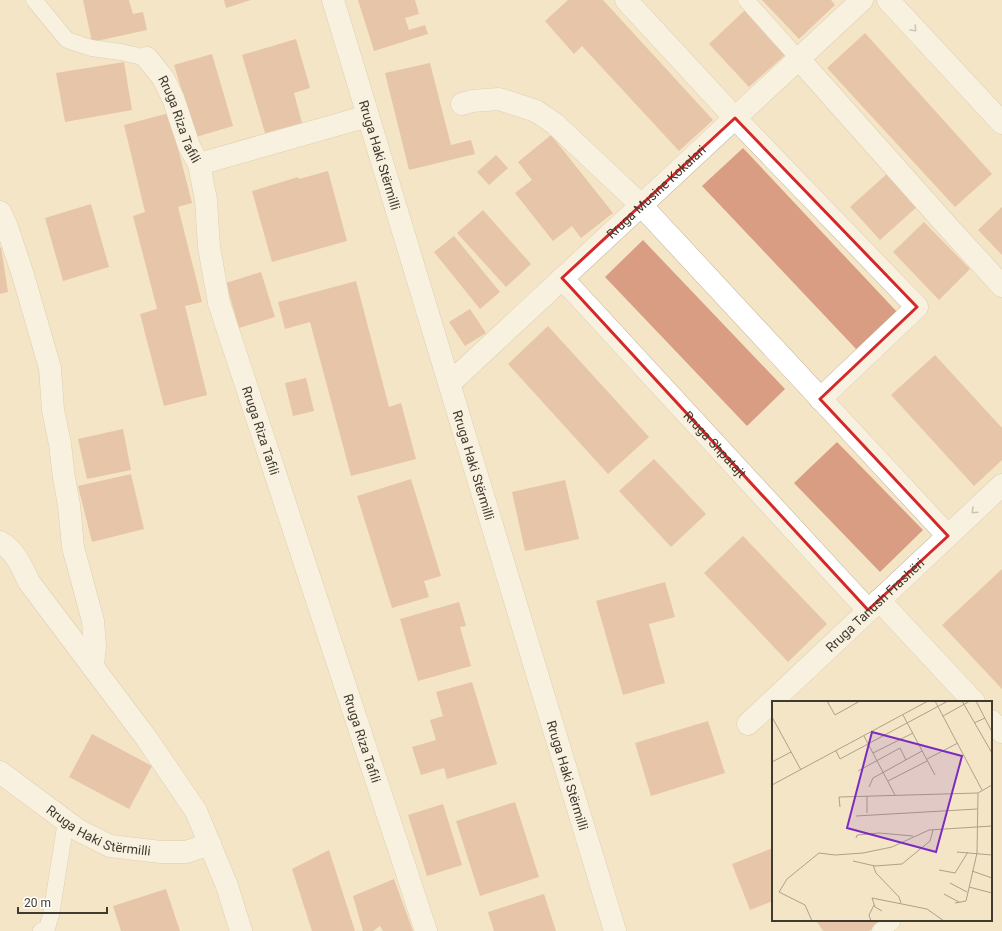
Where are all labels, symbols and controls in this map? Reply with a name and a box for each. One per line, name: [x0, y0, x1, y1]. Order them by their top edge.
one-way arrow: [910, 24, 917, 31]
street label: Rruga Riza Tafili: [155, 73, 204, 165]
street label: Rruga Haki Stërmilli: [356, 98, 403, 212]
street label: Rruga Musine Kokalari: [603, 142, 709, 242]
street label: Rruga Riza Tafili: [239, 384, 282, 477]
street label: Rruga Shpatajt: [680, 408, 749, 481]
street label: Rruga Haki Stërmilli: [450, 409, 497, 522]
one-way arrow: [971, 507, 978, 514]
street label: Rruga Tanush Frashëri: [823, 555, 927, 655]
street label: Rruga Riza Tafili: [340, 692, 384, 785]
inset map: [772, 701, 992, 921]
street label: Rruga Haki Stërmilli: [544, 719, 591, 832]
street label: Rruga Haki Stërmilli: [43, 802, 152, 859]
scale bar: [18, 889, 107, 915]
text: 20 m: [24, 896, 51, 910]

